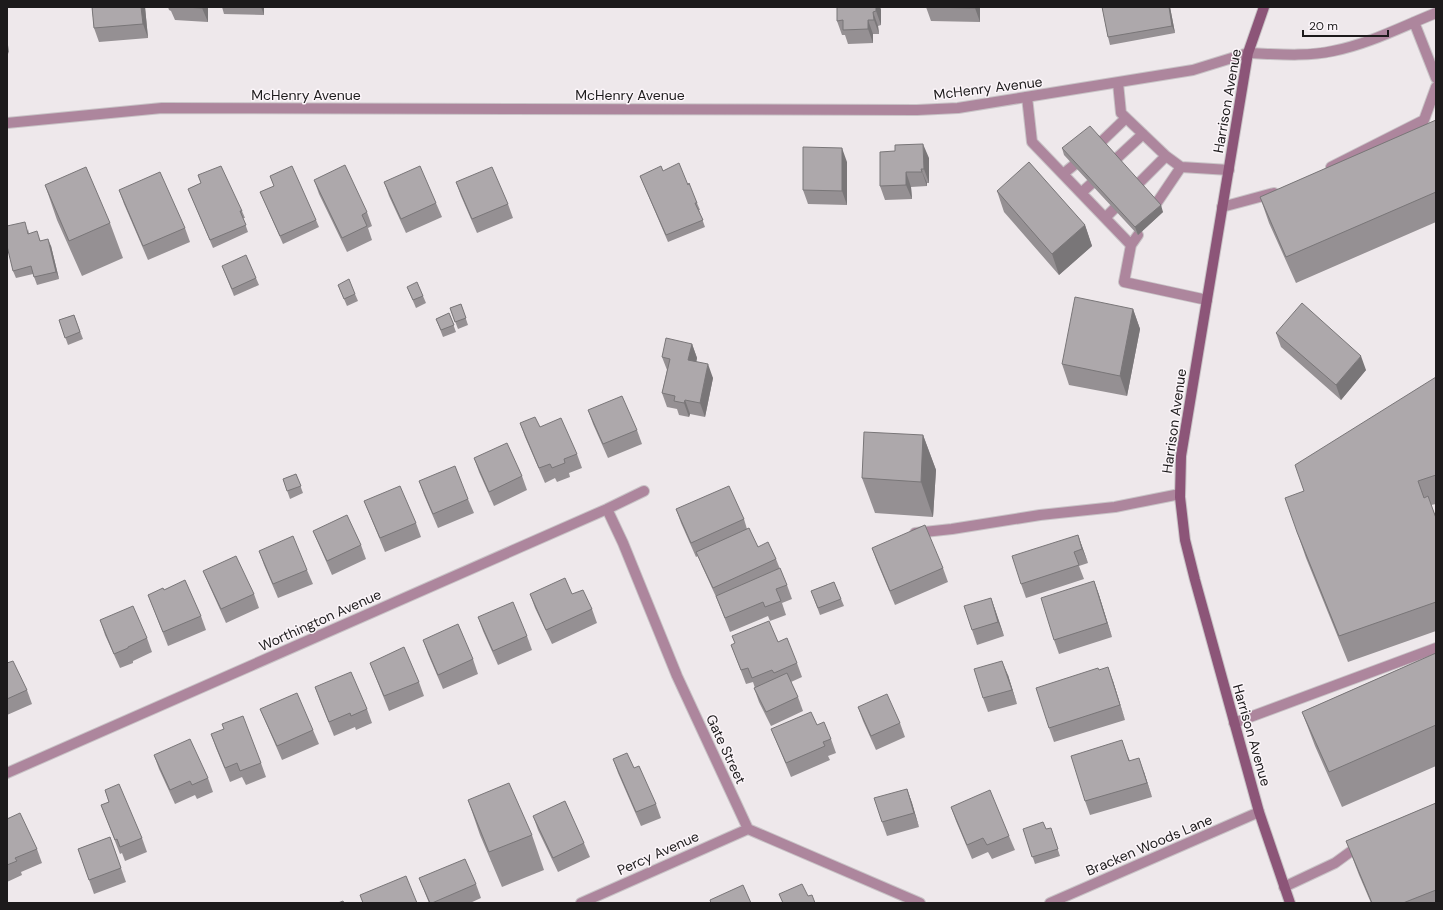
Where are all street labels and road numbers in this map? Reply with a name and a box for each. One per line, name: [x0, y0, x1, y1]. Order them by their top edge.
street label: Harrison Avenue: [1209, 47, 1245, 155]
street label: McHenry Avenue: [933, 72, 1044, 104]
street label: McHenry Avenue: [251, 86, 361, 104]
street label: McHenry Avenue: [575, 86, 685, 104]
street label: Harrison Avenue: [1158, 367, 1190, 475]
street label: Worthington Avenue: [256, 585, 384, 655]
street label: Harrison Avenue: [1229, 682, 1275, 788]
street label: Gate Street: [702, 711, 750, 787]
street label: Bracken Woods Lane: [1083, 810, 1215, 880]
street label: Percy Avenue: [614, 827, 702, 879]

